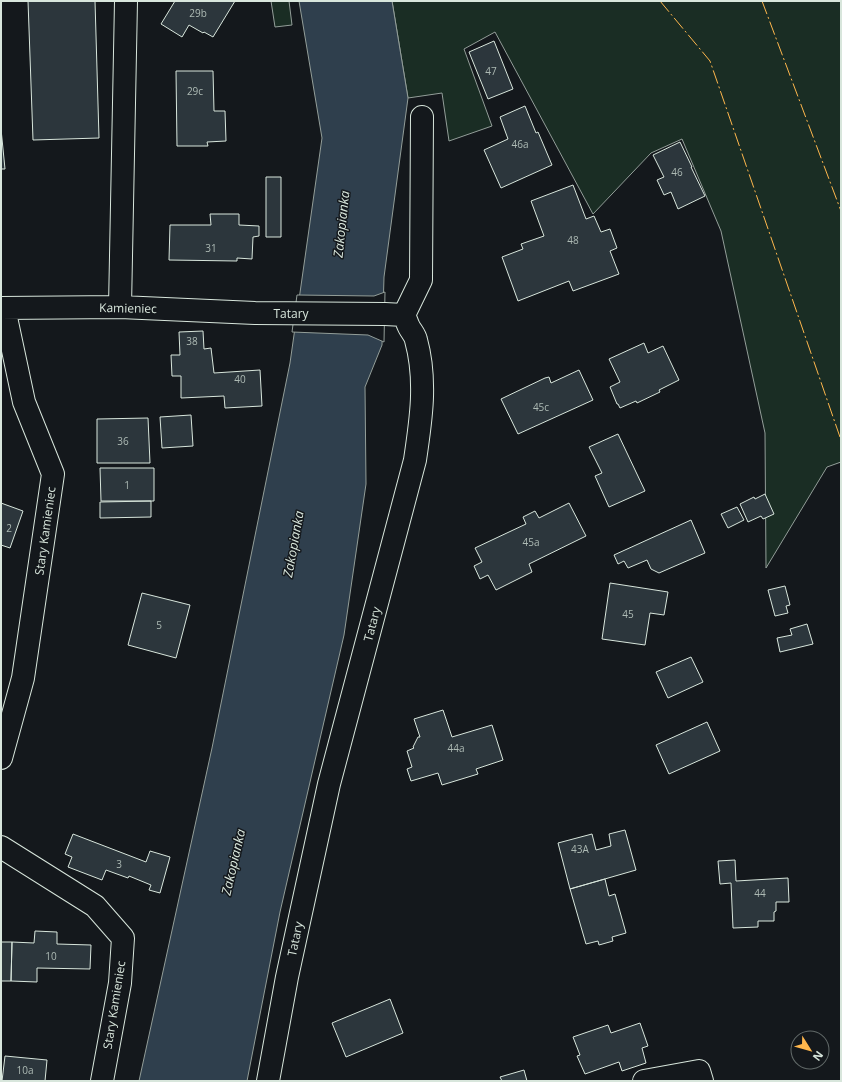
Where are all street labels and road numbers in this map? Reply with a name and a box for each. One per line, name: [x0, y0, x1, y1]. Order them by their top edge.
street label: Kamieniec: [99, 299, 157, 317]
street label: Tatary: [273, 305, 310, 322]
street label: Stary Kamieniec: [30, 485, 60, 576]
street label: Tatary: [359, 604, 385, 643]
street label: Tatary: [283, 919, 307, 958]
street label: Stary Kamieniec: [99, 959, 129, 1050]

